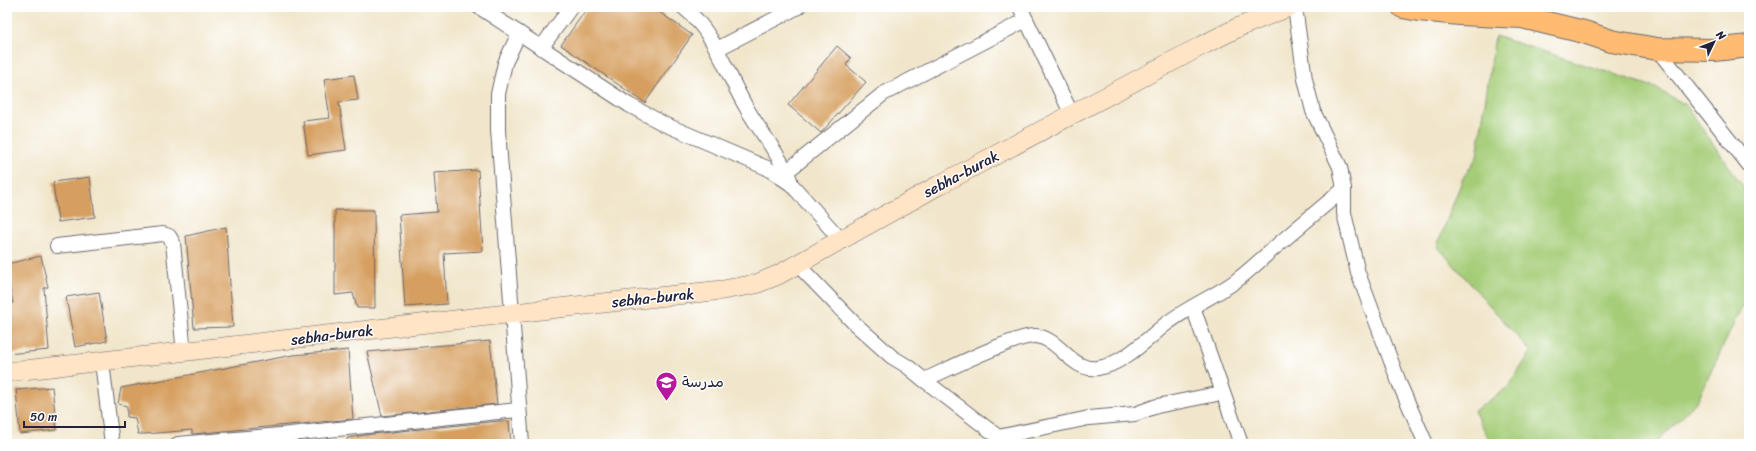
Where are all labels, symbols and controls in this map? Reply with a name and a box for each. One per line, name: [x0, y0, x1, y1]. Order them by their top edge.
north arrow: [1694, 22, 1734, 62]
text: N: [1711, 26, 1731, 45]
street label: sebha-burak: [917, 143, 1004, 205]
street label: sebha-burak: [609, 281, 696, 315]
street label: sebha-burak: [288, 317, 375, 353]
school or university icon: مدرسة: [654, 369, 680, 402]
place label: مدرسة: [682, 369, 724, 395]
scale bar: [24, 403, 125, 429]
text: 50 m: [30, 406, 57, 428]

